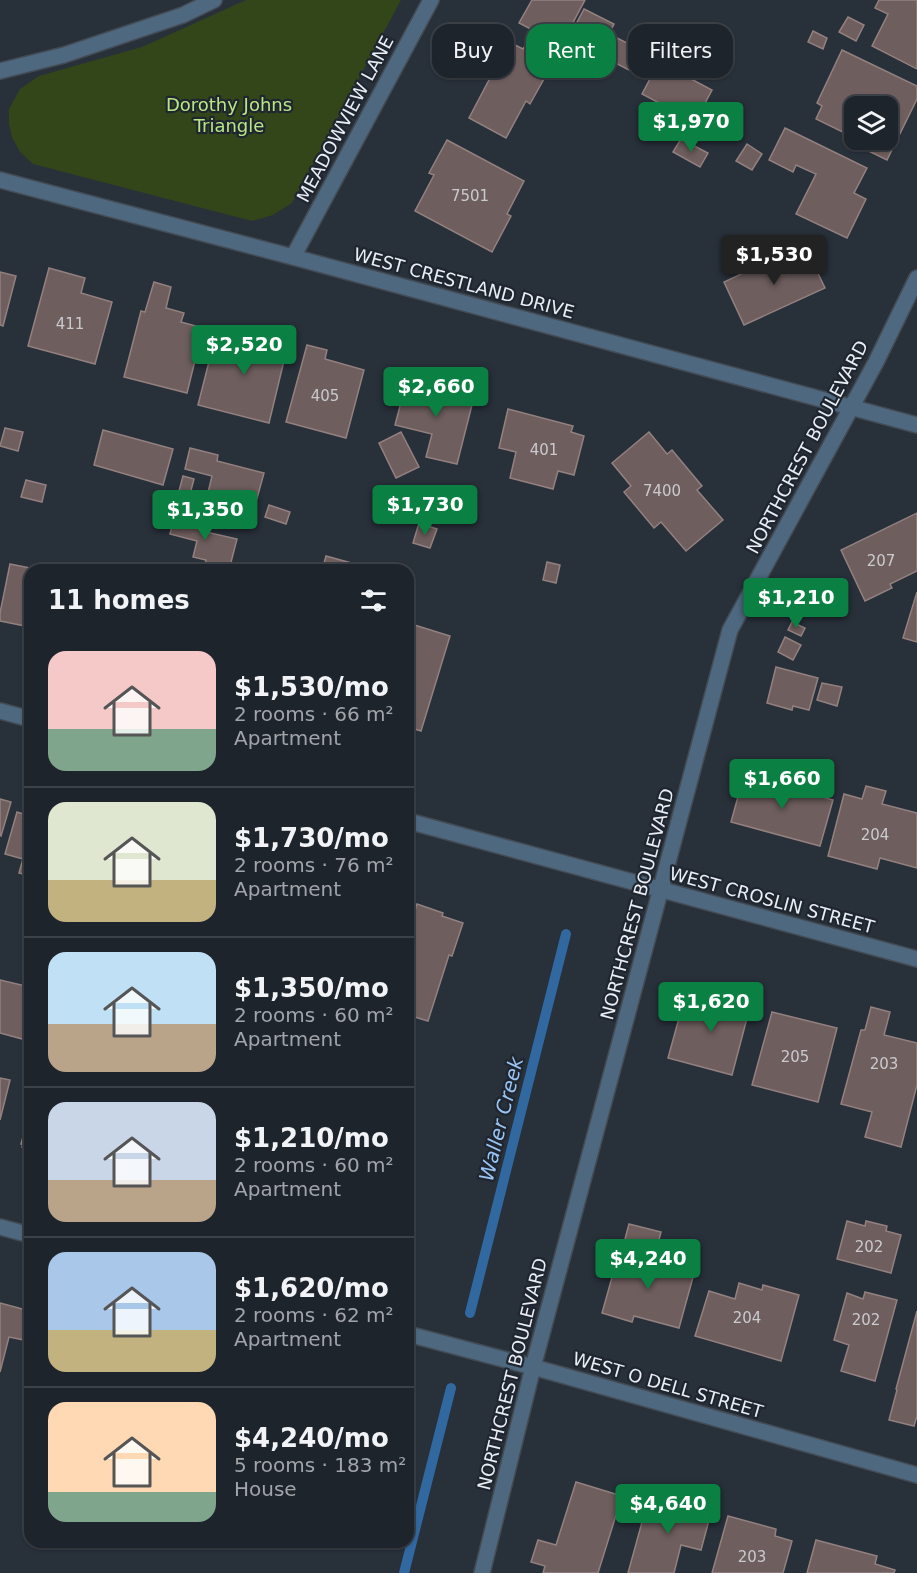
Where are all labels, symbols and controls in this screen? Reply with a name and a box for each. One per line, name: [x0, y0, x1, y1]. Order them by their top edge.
chip: Buy: [432, 24, 514, 78]
chip: Rent: [526, 24, 616, 78]
chip: Filters: [628, 24, 733, 78]
street label: MEADOWVIEW LANE: [292, 32, 398, 206]
park label: Dorothy Johns Triangle: [166, 94, 292, 136]
map controls: [844, 96, 898, 150]
button: layers: [844, 96, 898, 150]
pin: $1,970: [642, 102, 740, 153]
text: $1,970: [652, 109, 730, 133]
house number: 7501: [451, 187, 489, 205]
pin: $1,530: [725, 235, 823, 286]
text: $1,530: [735, 242, 813, 266]
street label: WEST CRESTLAND DRIVE: [351, 243, 577, 323]
house number: 411: [56, 315, 84, 333]
pin: $2,520: [195, 325, 293, 376]
text: $2,520: [205, 332, 283, 356]
street label: NORTHCREST BOULEVARD: [742, 337, 872, 557]
pin: $2,660: [387, 367, 485, 418]
text: $2,660: [397, 374, 475, 398]
house number: 405: [311, 387, 339, 405]
house number: 401: [530, 441, 558, 459]
house number: 7400: [643, 482, 681, 500]
pin: $1,730: [376, 485, 474, 536]
pin: $1,350: [156, 490, 254, 541]
text: $1,730: [386, 492, 464, 516]
text: $1,350: [166, 497, 244, 521]
house number: 207: [867, 552, 895, 570]
pin: $1,210: [747, 578, 845, 629]
icon: filters: [357, 584, 390, 617]
text: 11 homes: [48, 585, 190, 615]
text: $1,210: [757, 585, 835, 609]
text: $1,530/mo: [234, 672, 389, 702]
icon: home: [96, 675, 168, 747]
text: 2 rooms · 66 m²: [234, 702, 394, 726]
text: Apartment: [234, 726, 341, 750]
pin: $1,660: [733, 759, 831, 810]
text: $1,660: [743, 766, 821, 790]
street label: NORTHCREST BOULEVARD: [596, 786, 678, 1022]
text: $1,730/mo: [234, 823, 389, 853]
icon: home: [96, 826, 168, 898]
house number: 204: [861, 826, 889, 844]
text: 2 rooms · 76 m²: [234, 853, 394, 877]
street label: WEST CROSLIN STREET: [667, 863, 878, 938]
text: Apartment: [234, 877, 341, 901]
text: $1,350/mo: [234, 973, 389, 1003]
icon: home: [96, 976, 168, 1048]
pin: $1,620: [662, 982, 760, 1033]
text: $1,620: [672, 989, 750, 1013]
text: 2 rooms · 60 m²: [234, 1003, 394, 1027]
text: Apartment: [234, 1027, 341, 1051]
house number: 205: [781, 1048, 809, 1066]
water label: Waller Creek: [474, 1053, 528, 1184]
house number: 203: [870, 1055, 898, 1073]
text: $1,210/mo: [234, 1123, 389, 1153]
icon: home: [96, 1126, 168, 1198]
text: 2 rooms · 60 m²: [234, 1153, 394, 1177]
text: Apartment: [234, 1177, 341, 1201]
house number: 202: [855, 1238, 883, 1256]
pin: $4,240: [599, 1239, 697, 1290]
text: $4,240: [609, 1246, 687, 1270]
street label: NORTHCREST BOULEVARD: [473, 1256, 551, 1492]
text: $1,620/mo: [234, 1273, 389, 1303]
icon: home: [96, 1276, 168, 1348]
text: 2 rooms · 62 m²: [234, 1303, 394, 1327]
house number: 204: [733, 1309, 761, 1327]
house number: 202: [852, 1311, 880, 1329]
text: Apartment: [234, 1327, 341, 1351]
street label: WEST O DELL STREET: [570, 1348, 766, 1423]
text: $4,240/mo: [234, 1423, 389, 1453]
icon: home: [96, 1426, 168, 1498]
text: 5 rooms · 183 m²: [234, 1453, 406, 1477]
text: House: [234, 1477, 297, 1501]
pin: $4,640: [619, 1484, 717, 1535]
text: $4,640: [629, 1491, 707, 1515]
house number: 203: [738, 1548, 766, 1566]

